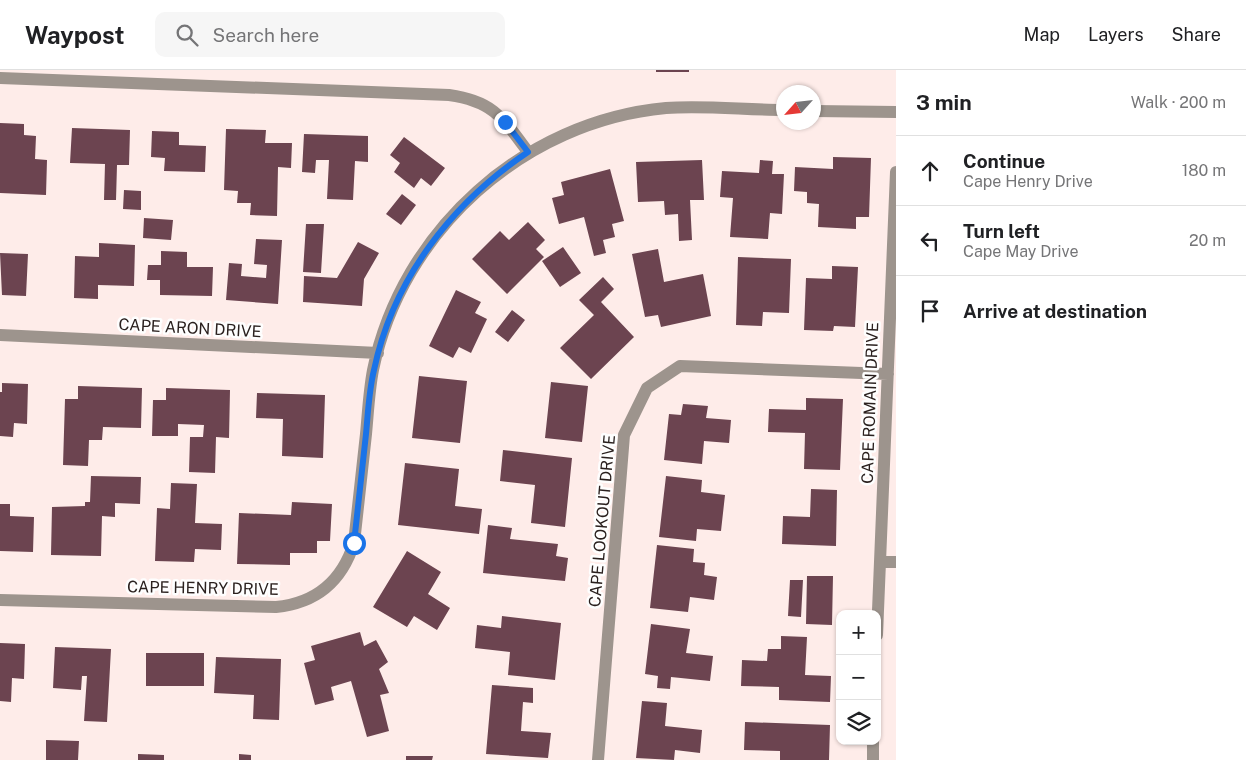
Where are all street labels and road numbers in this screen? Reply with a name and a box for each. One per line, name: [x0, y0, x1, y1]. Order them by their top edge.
street label: CAPE ARON DRIVE: [118, 315, 262, 341]
street label: CAPE ROMAIN DRIVE: [858, 322, 882, 484]
street label: CAPE LOOKOUT DRIVE: [585, 434, 619, 608]
street label: CAPE HENRY DRIVE: [127, 577, 279, 599]

